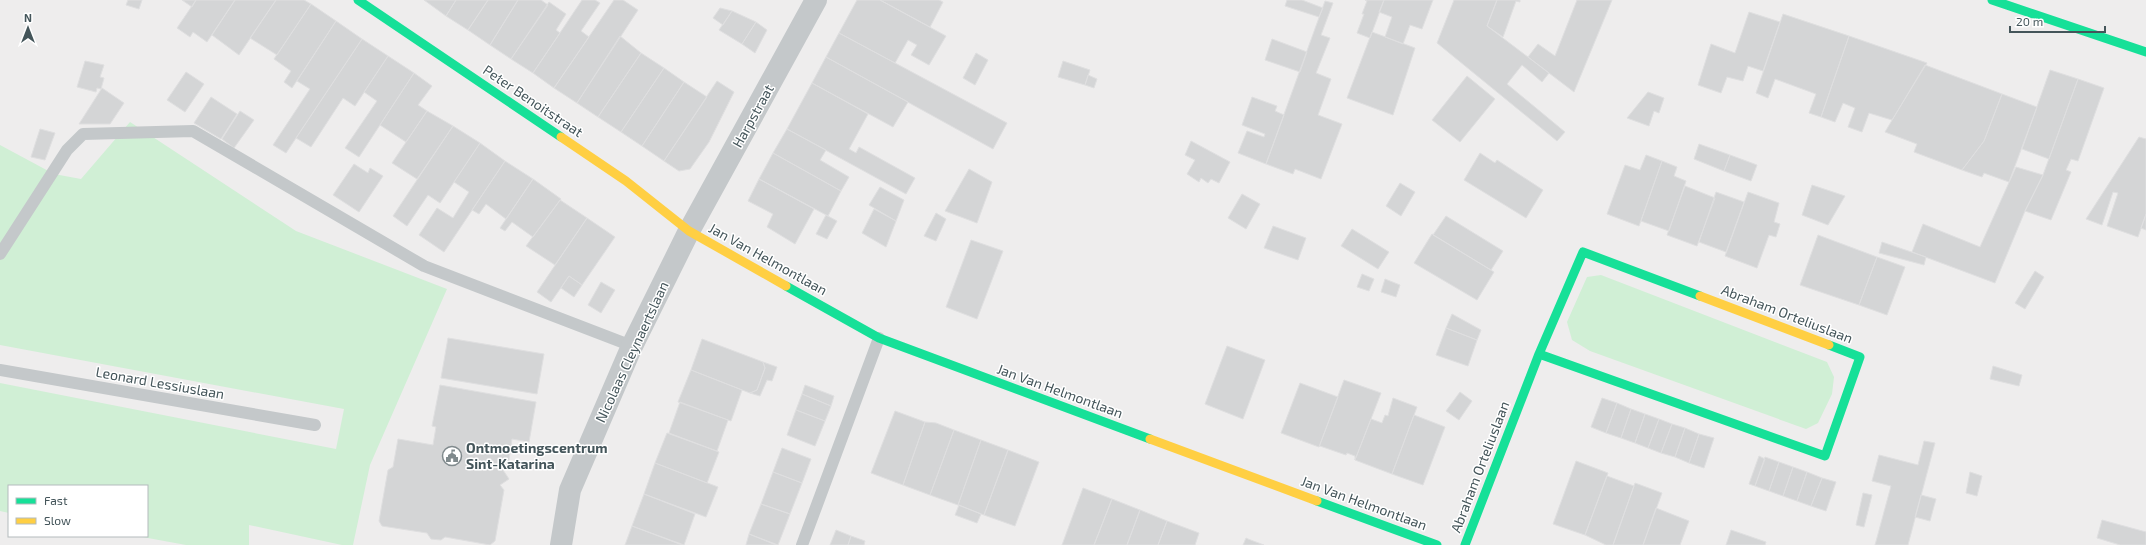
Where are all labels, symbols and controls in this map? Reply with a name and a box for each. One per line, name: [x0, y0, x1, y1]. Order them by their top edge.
north arrow: [8, 8, 48, 48]
scale bar: [2010, 8, 2105, 34]
text: N: [24, 11, 32, 24]
text: 20 m: [2016, 14, 2043, 28]
street label: Peter Benoitstraat: [480, 61, 586, 140]
street label: Harpstraat: [728, 81, 777, 150]
street label: Jan Van Helmontlaan: [706, 219, 830, 298]
street label: Nicolaas Cleynaertslaan: [591, 278, 672, 425]
street label: Abraham Orteliuslaan: [1719, 281, 1855, 346]
street label: Jan Van Helmontlaan: [995, 360, 1125, 421]
street label: Leonard Lessiuslaan: [94, 363, 226, 402]
street label: Abraham Orteliuslaan: [1447, 399, 1512, 535]
place label: Ontmoetingscentrum Sint-Katarina: [466, 439, 608, 472]
public building icon: Ontmoetingscentrum Sint-Katarina: [441, 445, 463, 467]
street label: Jan Van Helmontlaan: [1299, 472, 1429, 533]
legend: [8, 485, 148, 537]
text: Fast: [44, 493, 68, 507]
text: Slow: [44, 513, 71, 527]

